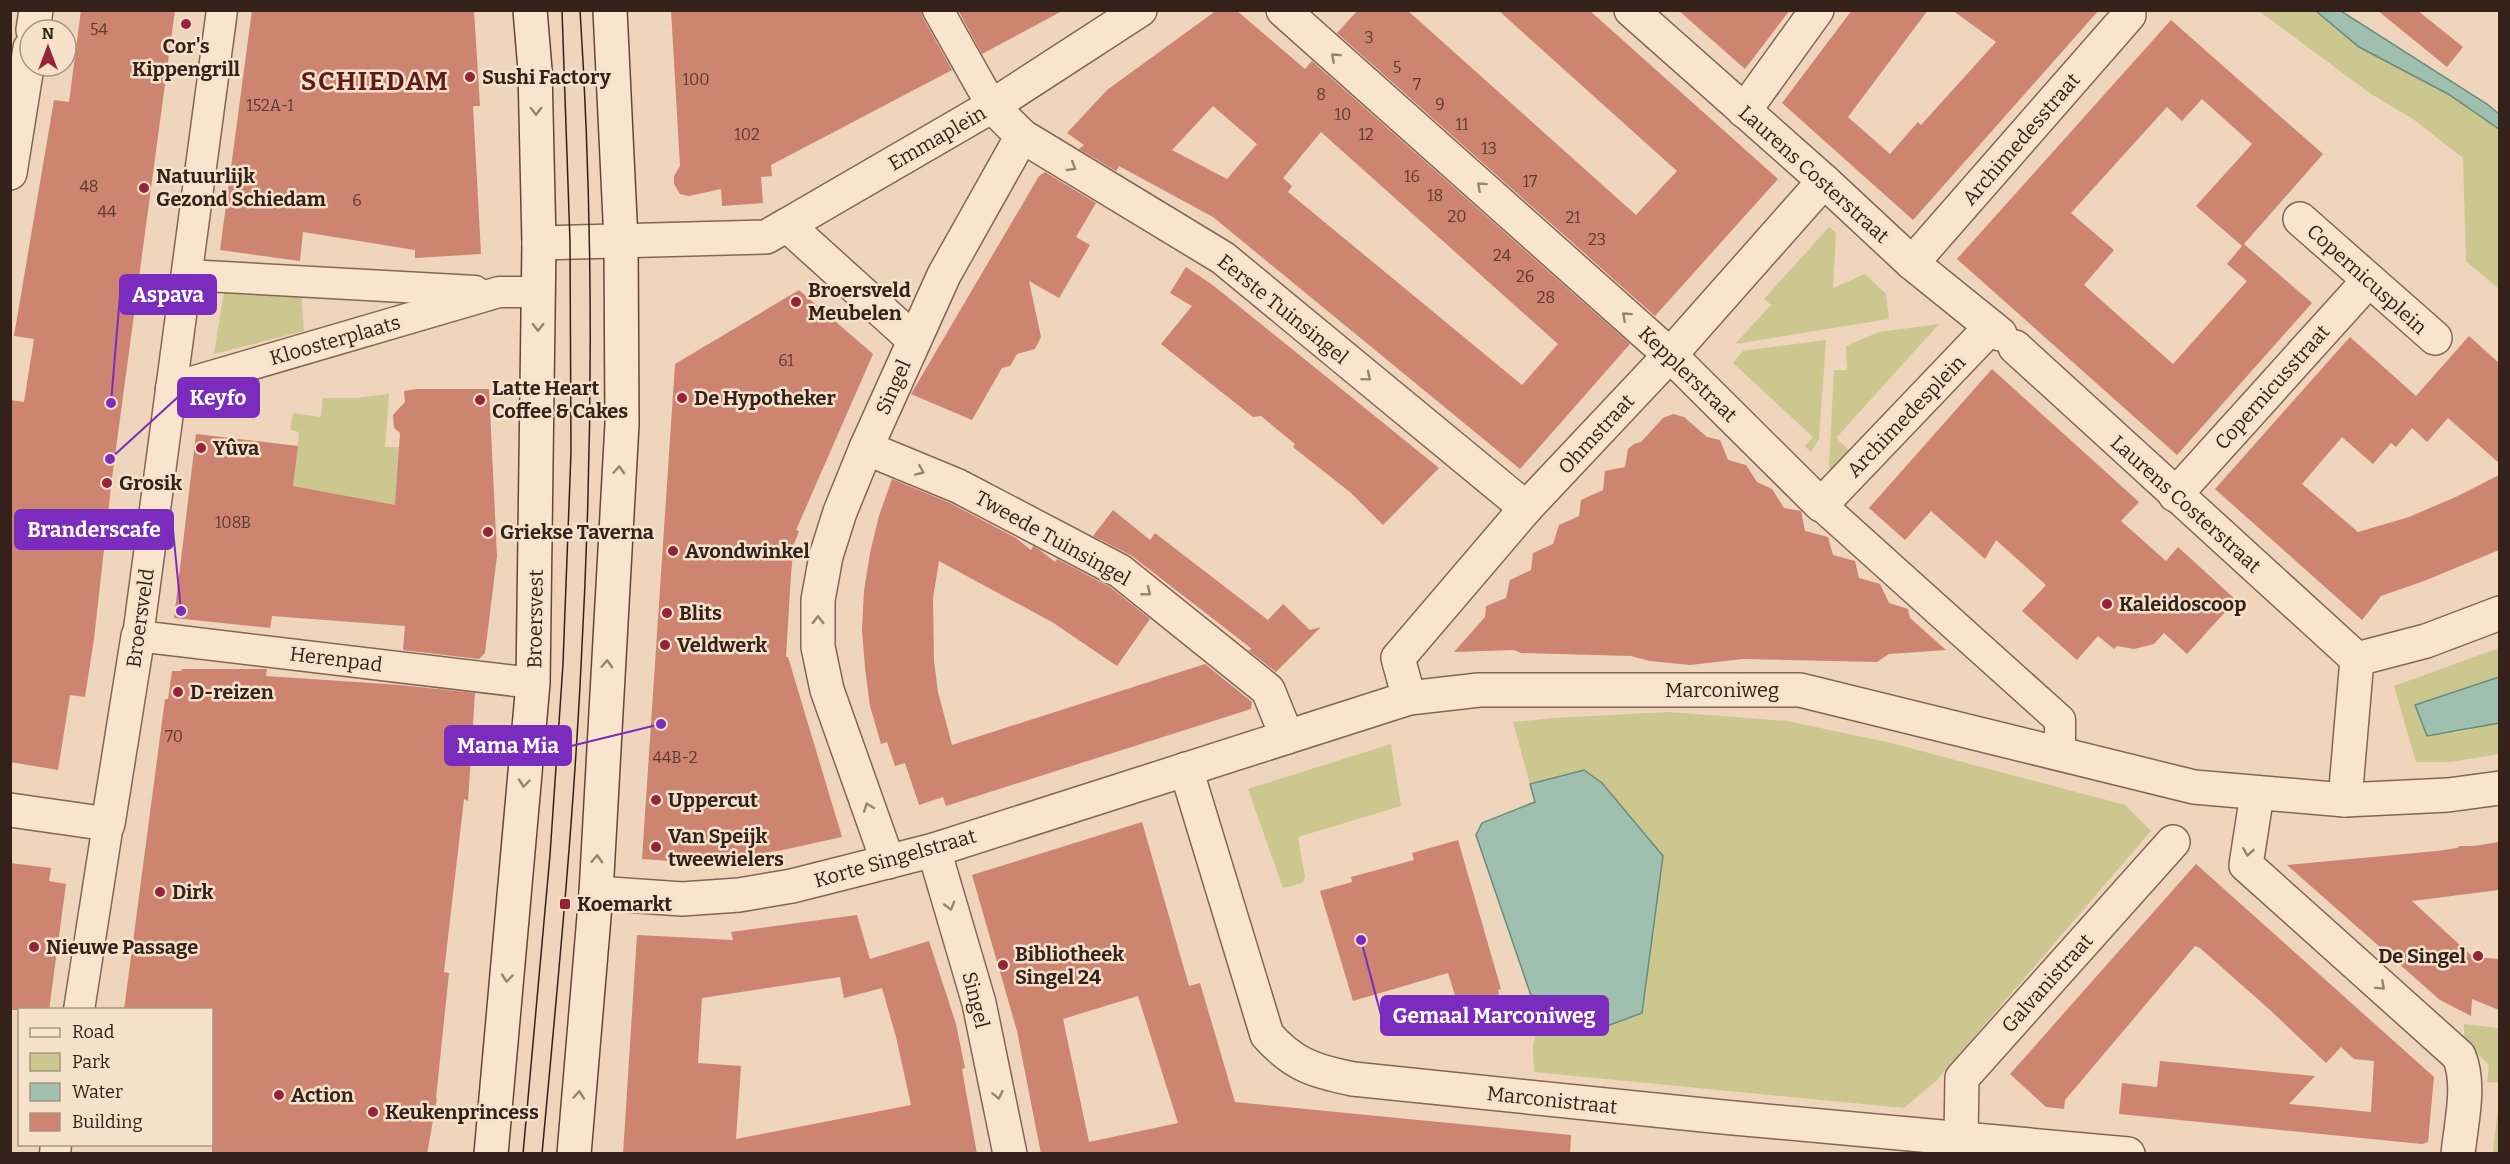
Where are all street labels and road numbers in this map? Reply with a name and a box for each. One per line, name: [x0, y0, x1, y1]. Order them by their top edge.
street label: Archimedesstraat: [1957, 68, 2085, 210]
street label: Emmaplein: [884, 100, 990, 176]
street label: Laurens Costerstraat: [1734, 100, 1894, 248]
street label: Copernicusplein: [2302, 219, 2432, 339]
street label: Eerste Tuinsingel: [1213, 249, 1353, 369]
street label: Kloosterplaats: [267, 310, 403, 370]
street label: Copernicusstraat: [2210, 320, 2334, 454]
street label: Kepplerstraat: [1634, 321, 1742, 427]
street label: Archimedesplein: [1842, 350, 1970, 482]
street label: Singel: [870, 356, 916, 418]
street label: Ohmstraat: [1553, 389, 1639, 479]
street label: Laurens Costerstraat: [2106, 430, 2266, 578]
street label: Tweede Tuinsingel: [971, 485, 1135, 591]
street label: Broersveld: [121, 567, 159, 669]
street label: Broersvest: [522, 569, 548, 669]
street label: Herenpad: [288, 641, 384, 677]
street label: Marconiweg: [1665, 678, 1779, 702]
street label: Korte Singelstraat: [811, 823, 979, 893]
street label: Galvanistraat: [1996, 929, 2098, 1037]
street label: Singel: [957, 969, 995, 1031]
street label: Marconistraat: [1486, 1081, 1618, 1119]

